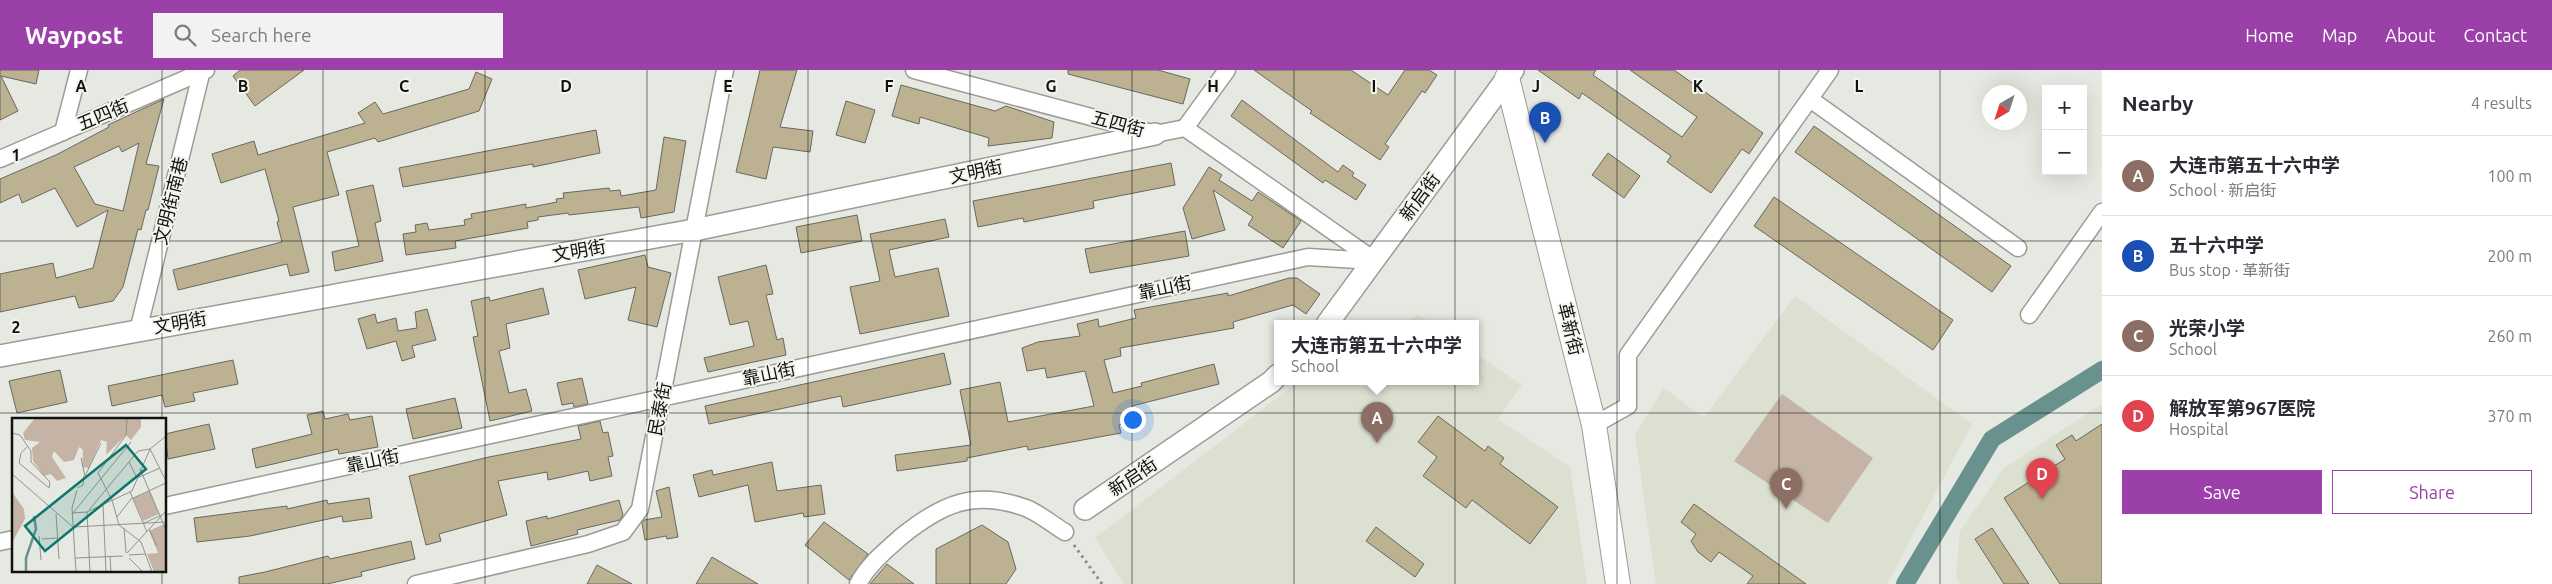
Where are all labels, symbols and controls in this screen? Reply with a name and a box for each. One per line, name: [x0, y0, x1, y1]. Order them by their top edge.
search box: [153, 13, 503, 58]
icon: search: [171, 21, 199, 49]
text: Waypost: [25, 22, 123, 49]
text: Search here: [211, 24, 311, 46]
text: Home: [2245, 25, 2294, 45]
text: Map: [2322, 25, 2357, 45]
text: About: [2385, 25, 2435, 45]
text: Contact: [2463, 25, 2527, 45]
text: A: [75, 77, 87, 95]
text: B: [238, 77, 248, 95]
text: C: [399, 77, 409, 95]
text: D: [560, 77, 572, 95]
text: E: [723, 77, 733, 95]
text: F: [885, 77, 894, 95]
text: G: [1045, 77, 1057, 95]
text: H: [1207, 77, 1219, 95]
text: I: [1372, 77, 1376, 95]
text: J: [1532, 77, 1540, 95]
text: K: [1693, 77, 1704, 95]
text: L: [1855, 77, 1864, 95]
north arrow: [1982, 85, 2027, 130]
map controls: [2042, 85, 2087, 175]
button: +: [2042, 85, 2087, 130]
text: Nearby: [2122, 91, 2193, 115]
street label: 五四街: [74, 94, 131, 134]
text: 4 results: [2471, 94, 2532, 112]
pin: B: [1529, 102, 1561, 143]
street label: 五四街: [1090, 106, 1147, 140]
button: −: [2042, 130, 2087, 175]
text: 1: [11, 146, 21, 164]
text: 大连市第五十六中学: [2169, 154, 2340, 176]
street label: 文明街南巷: [149, 155, 191, 247]
street label: 文明街: [947, 156, 1004, 186]
text: A: [2132, 167, 2144, 185]
text: 100 m: [2487, 167, 2532, 185]
street label: 新启街: [1395, 169, 1443, 224]
text: School · 新启街: [2169, 181, 2276, 199]
text: 五十六中学: [2169, 234, 2264, 256]
street label: 文明街: [551, 235, 607, 265]
text: B: [2133, 247, 2143, 265]
text: 200 m: [2487, 247, 2532, 265]
text: Bus stop · 革新街: [2169, 261, 2290, 279]
street label: 靠山街: [1136, 272, 1193, 302]
street label: 革新街: [1555, 300, 1587, 357]
street label: 文明街: [152, 307, 208, 337]
text: 光荣小学: [2169, 317, 2245, 339]
text: 2: [11, 318, 21, 336]
popup: [1274, 320, 1479, 385]
text: C: [2133, 327, 2143, 345]
text: 260 m: [2487, 327, 2532, 345]
text: 大连市第五十六中学: [1291, 334, 1462, 356]
text: School: [2169, 340, 2217, 358]
text: School: [1291, 357, 1339, 375]
street label: 靠山街: [740, 358, 797, 388]
street label: 民泰街: [644, 380, 674, 437]
text: 解放军第967医院: [2169, 397, 2315, 419]
pin: A: [1361, 402, 1393, 443]
your location: [1120, 407, 1146, 433]
text: D: [2132, 407, 2144, 425]
text: 370 m: [2487, 407, 2532, 425]
inset map: [12, 418, 166, 572]
text: Hospital: [2169, 420, 2228, 438]
street label: 靠山街: [344, 445, 401, 475]
street label: 新启街: [1104, 453, 1160, 500]
pin: D: [2026, 458, 2058, 499]
pin: C: [1770, 468, 1802, 509]
button: Save: [2122, 470, 2322, 514]
button: Share: [2332, 470, 2532, 514]

